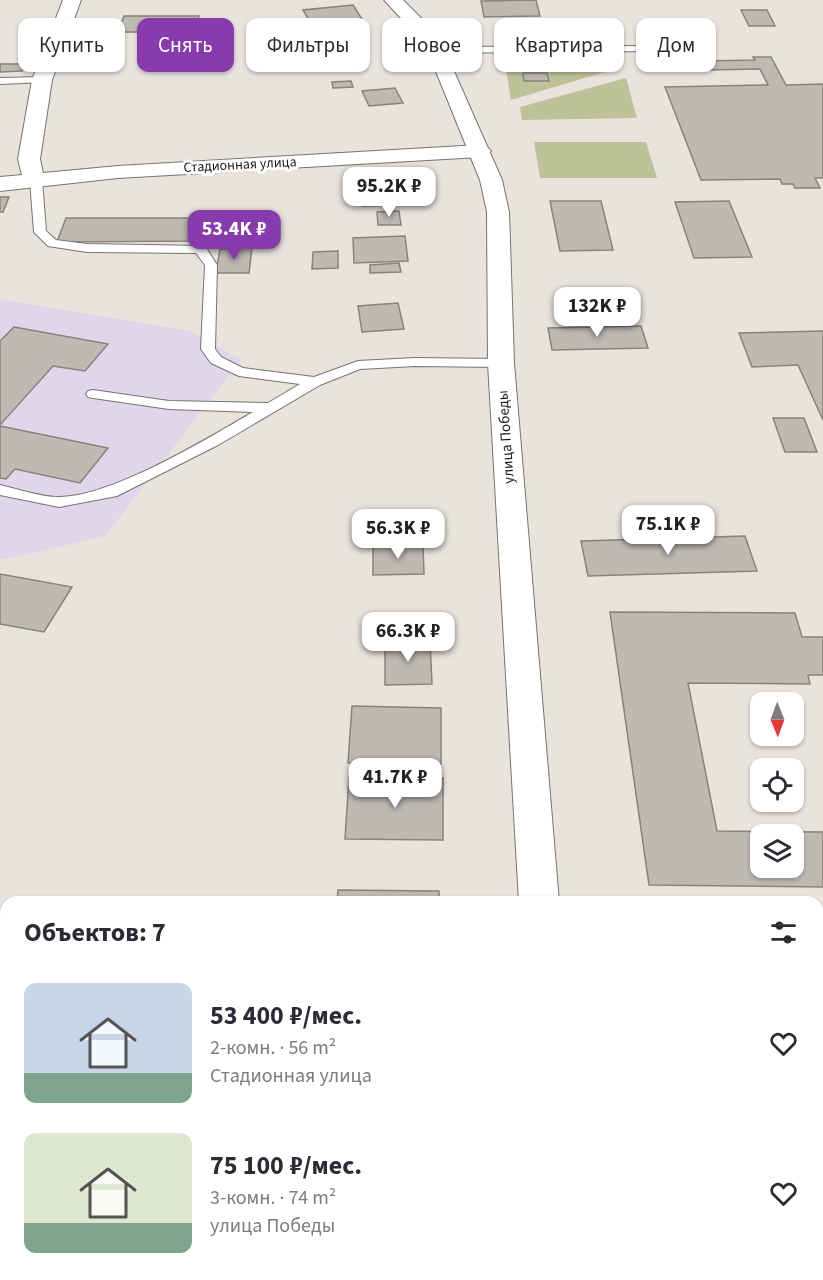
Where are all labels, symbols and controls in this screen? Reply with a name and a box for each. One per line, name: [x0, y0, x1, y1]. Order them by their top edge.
chip: Купить: [18, 18, 125, 72]
chip: Снять: [137, 18, 234, 72]
chip: Фильтры: [246, 18, 370, 72]
chip: Новое: [382, 18, 482, 72]
chip: Квартира: [494, 18, 624, 72]
chip: Дом: [636, 18, 716, 72]
street label: Стадионная улица: [183, 152, 297, 178]
pin: 95.2K ₽: [334, 167, 444, 218]
text: 95.2K ₽: [357, 172, 421, 200]
pin: 53.4K ₽: [179, 210, 289, 261]
text: 53.4K ₽: [202, 215, 266, 243]
pin: 132K ₽: [548, 287, 646, 338]
text: 132K ₽: [568, 292, 626, 320]
street label: улица Победы: [492, 389, 520, 485]
pin: 75.1K ₽: [613, 505, 723, 556]
pin: 56.3K ₽: [343, 509, 453, 560]
text: 75.1K ₽: [636, 510, 700, 538]
text: 56.3K ₽: [366, 514, 430, 542]
pin: 66.3K ₽: [353, 612, 463, 663]
text: 66.3K ₽: [376, 617, 440, 645]
north arrow: [750, 692, 804, 746]
map controls: [750, 692, 804, 878]
pin: 41.7K ₽: [340, 758, 450, 809]
button: locate: [750, 758, 804, 812]
text: 41.7K ₽: [363, 763, 427, 791]
button: layers: [750, 824, 804, 878]
text: Объектов: 7: [24, 914, 166, 951]
icon: filters: [767, 916, 800, 949]
text: 53 400 ₽/мес.: [210, 997, 362, 1034]
icon: home: [72, 1007, 144, 1079]
icon: heart: [767, 1027, 800, 1060]
text: 2-комн. · 56 m²: [210, 1034, 336, 1062]
text: Стадионная улица: [210, 1062, 372, 1090]
text: 75 100 ₽/мес.: [210, 1147, 362, 1184]
icon: home: [72, 1157, 144, 1229]
icon: heart: [767, 1177, 800, 1210]
text: 3-комн. · 74 m²: [210, 1184, 336, 1212]
text: улица Победы: [210, 1212, 335, 1240]

